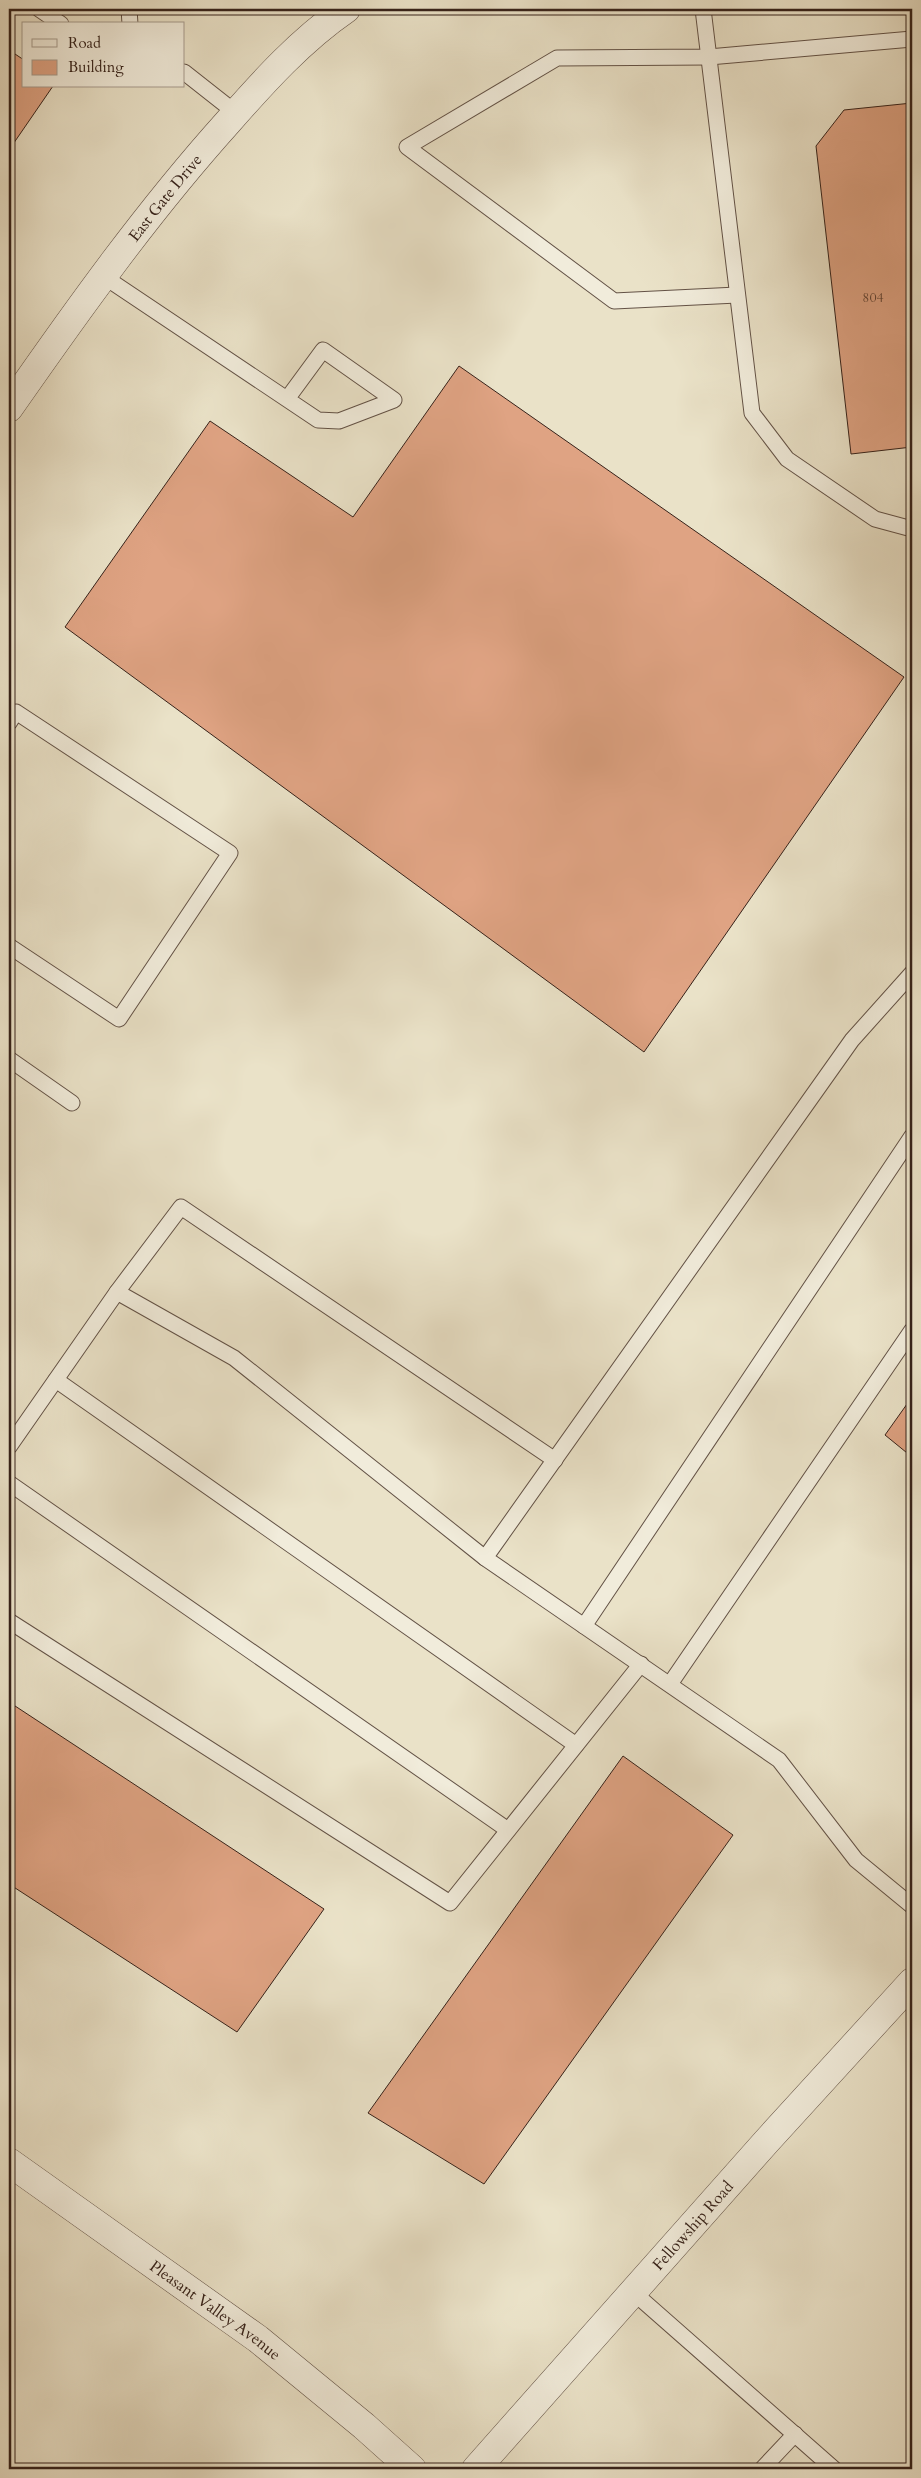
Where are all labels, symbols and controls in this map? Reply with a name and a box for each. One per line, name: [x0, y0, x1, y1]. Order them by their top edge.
legend: [22, 22, 185, 88]
text: Road: [68, 33, 101, 53]
text: Building: [68, 57, 124, 77]
street label: East Gate Drive: [123, 150, 207, 246]
house number: 804: [862, 288, 884, 307]
street label: Fellowship Road: [647, 2176, 739, 2275]
street label: Pleasant Valley Avenue: [145, 2255, 285, 2365]

